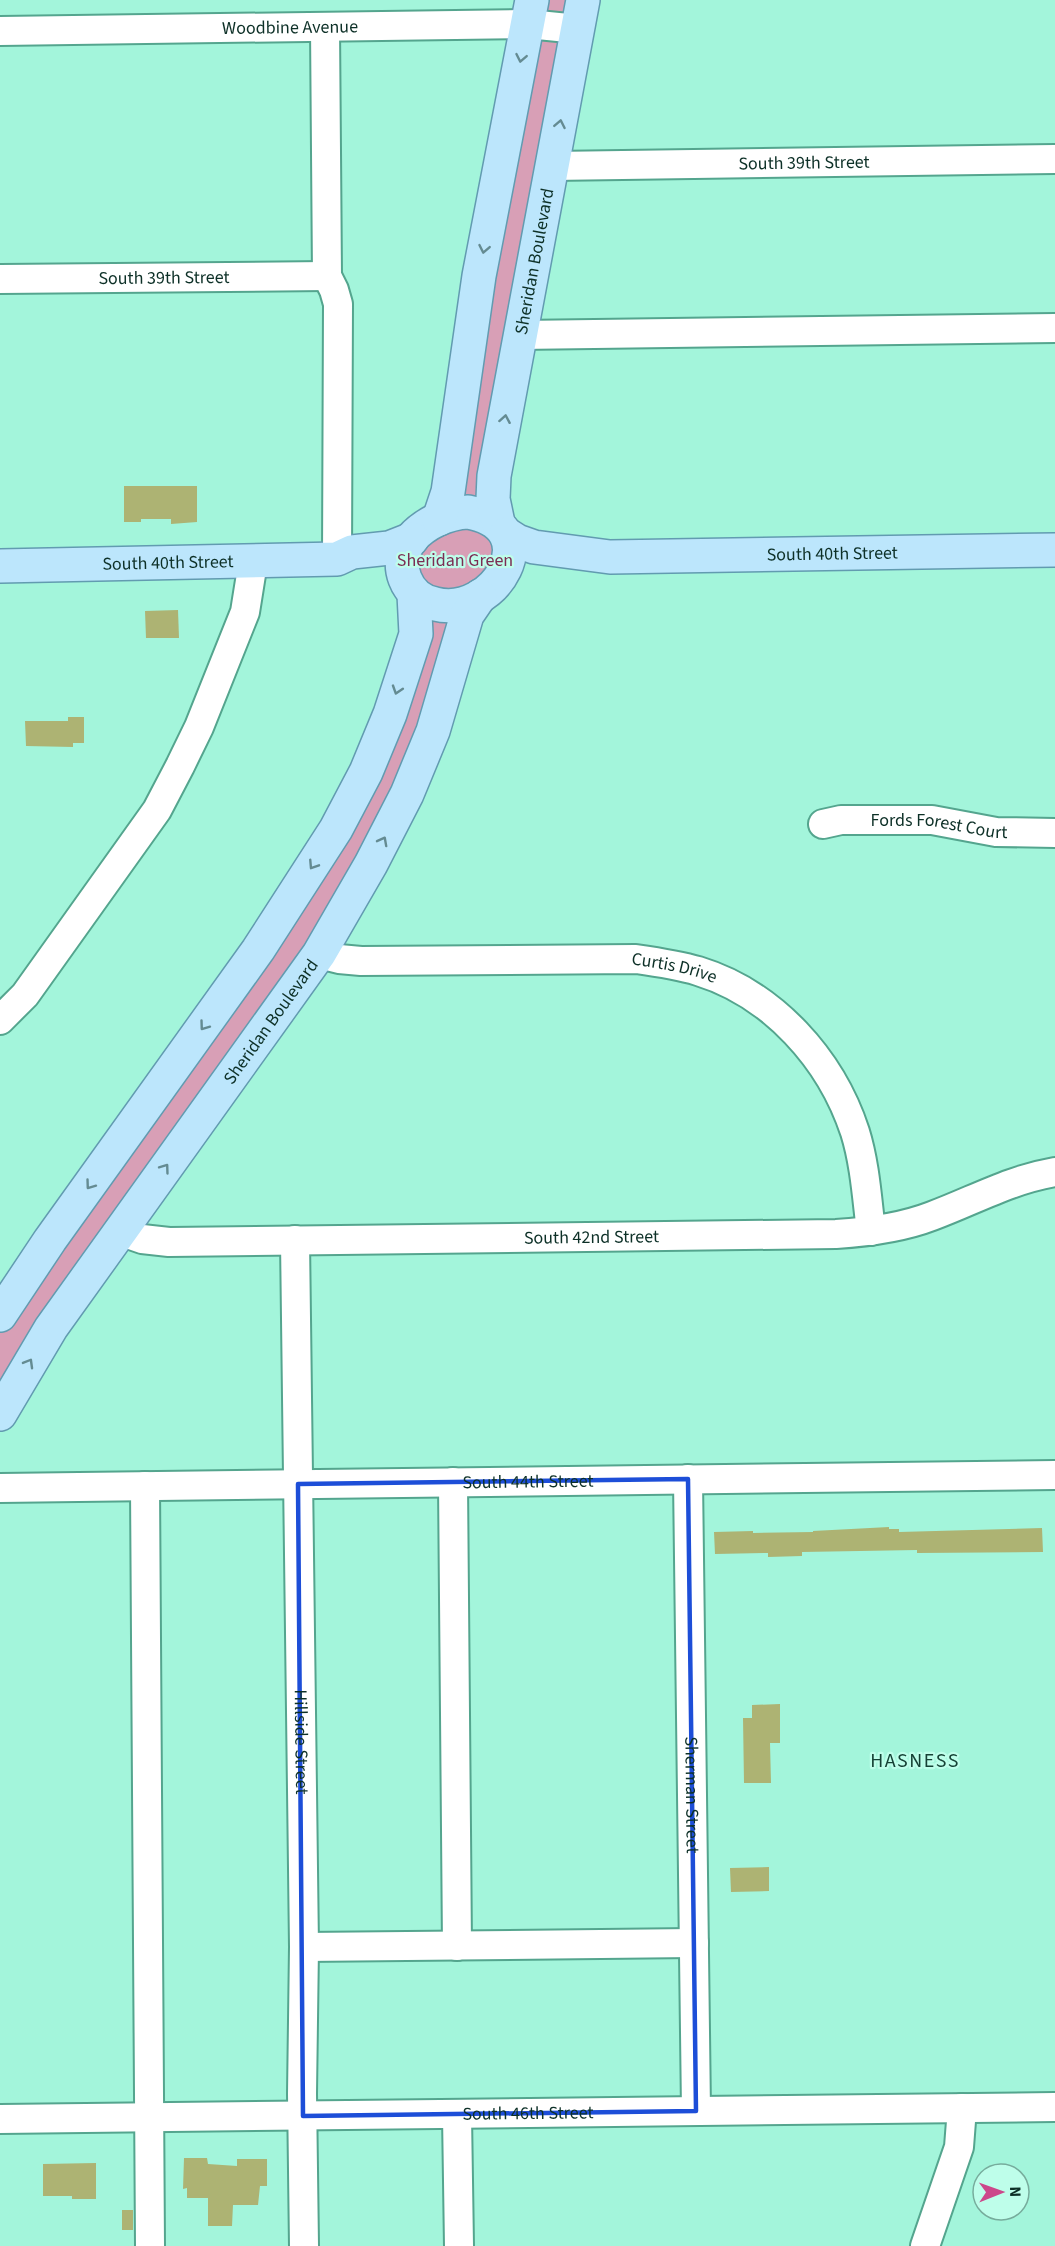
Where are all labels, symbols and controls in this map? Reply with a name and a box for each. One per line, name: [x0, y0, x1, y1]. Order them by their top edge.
street label: Woodbine Avenue: [222, 14, 358, 41]
one-way arrow: [515, 52, 528, 62]
one-way arrow: [553, 119, 566, 129]
street label: South 39th Street: [738, 149, 870, 176]
street label: Sheridan Boulevard: [508, 186, 560, 337]
one-way arrow: [478, 244, 491, 254]
street label: South 39th Street: [98, 264, 230, 291]
one-way arrow: [498, 414, 510, 423]
street label: South 40th Street: [766, 540, 898, 567]
park label: Sheridan Green: [397, 548, 513, 573]
street label: South 40th Street: [102, 549, 234, 576]
one-way arrow: [392, 684, 405, 695]
street label: Fords Forest Court: [870, 808, 1008, 845]
one-way arrow: [376, 837, 387, 847]
one-way arrow: [309, 858, 320, 869]
street label: Curtis Drive: [630, 946, 721, 989]
street label: Sheridan Boulevard: [217, 954, 324, 1089]
one-way arrow: [200, 1020, 211, 1031]
one-way arrow: [157, 1164, 168, 1175]
one-way arrow: [86, 1178, 97, 1189]
street label: South 42nd Street: [524, 1224, 659, 1250]
one-way arrow: [22, 1359, 33, 1369]
street label: South 44th Street: [462, 1468, 594, 1495]
street label: Hillside Street: [288, 1689, 315, 1795]
street label: Sherman Street: [679, 1736, 705, 1854]
district label: HASNESS: [870, 1747, 960, 1775]
street label: South 46th Street: [462, 2100, 594, 2126]
north arrow: [971, 2162, 1031, 2222]
text: N: [1004, 2186, 1026, 2197]

